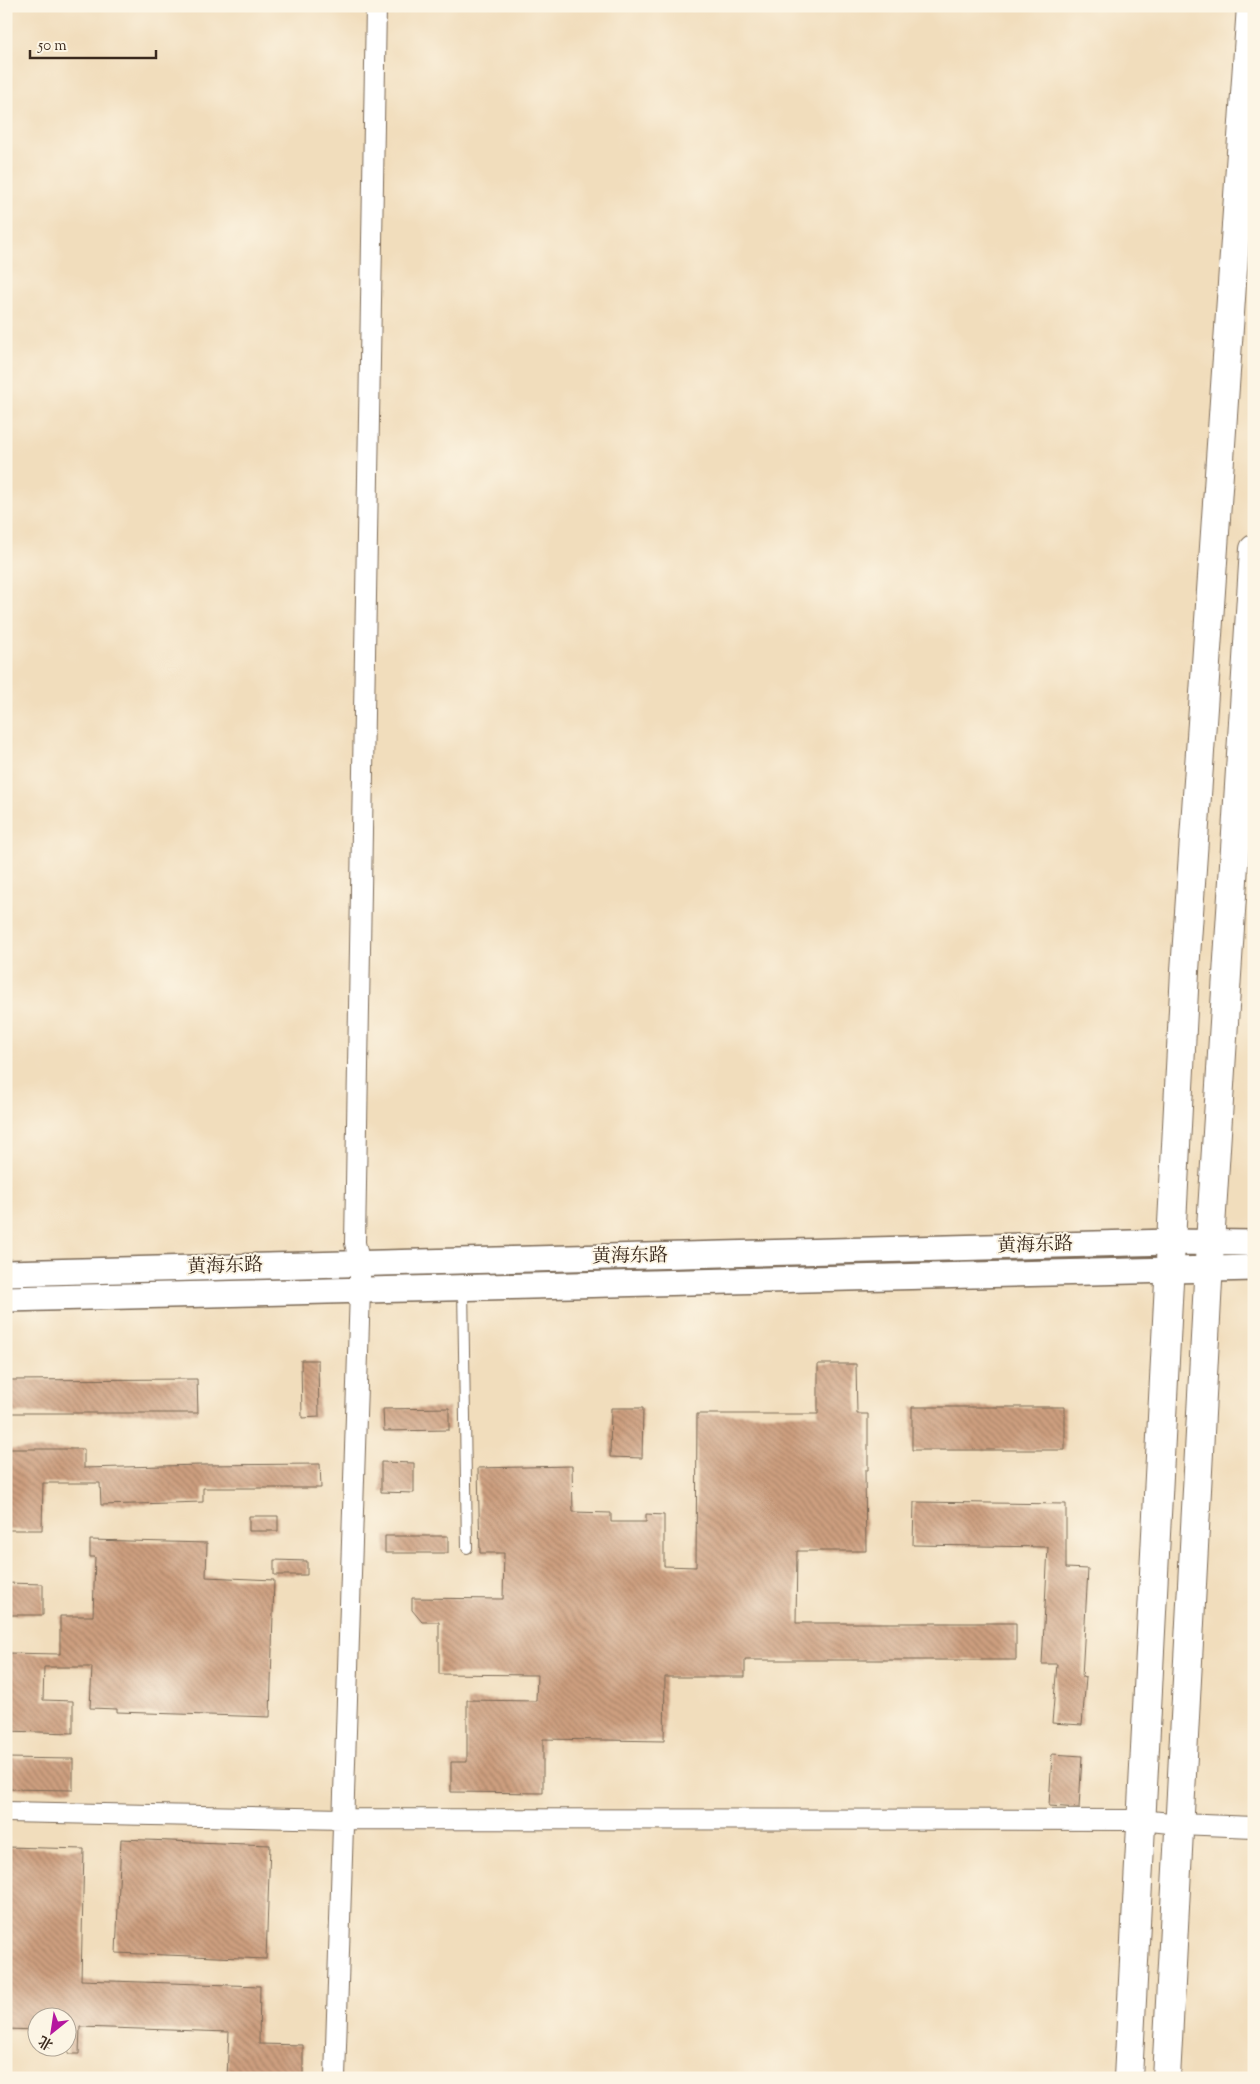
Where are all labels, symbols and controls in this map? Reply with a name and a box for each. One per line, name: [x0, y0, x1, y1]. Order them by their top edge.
scale bar: [30, 28, 156, 60]
text: 50 m: [37, 36, 67, 57]
street label: 黄海东路: [997, 1231, 1073, 1261]
street label: 黄海东路: [592, 1243, 668, 1271]
street label: 黄海东路: [187, 1252, 263, 1282]
north arrow: [28, 2006, 78, 2056]
text: 北: [35, 2029, 58, 2054]

